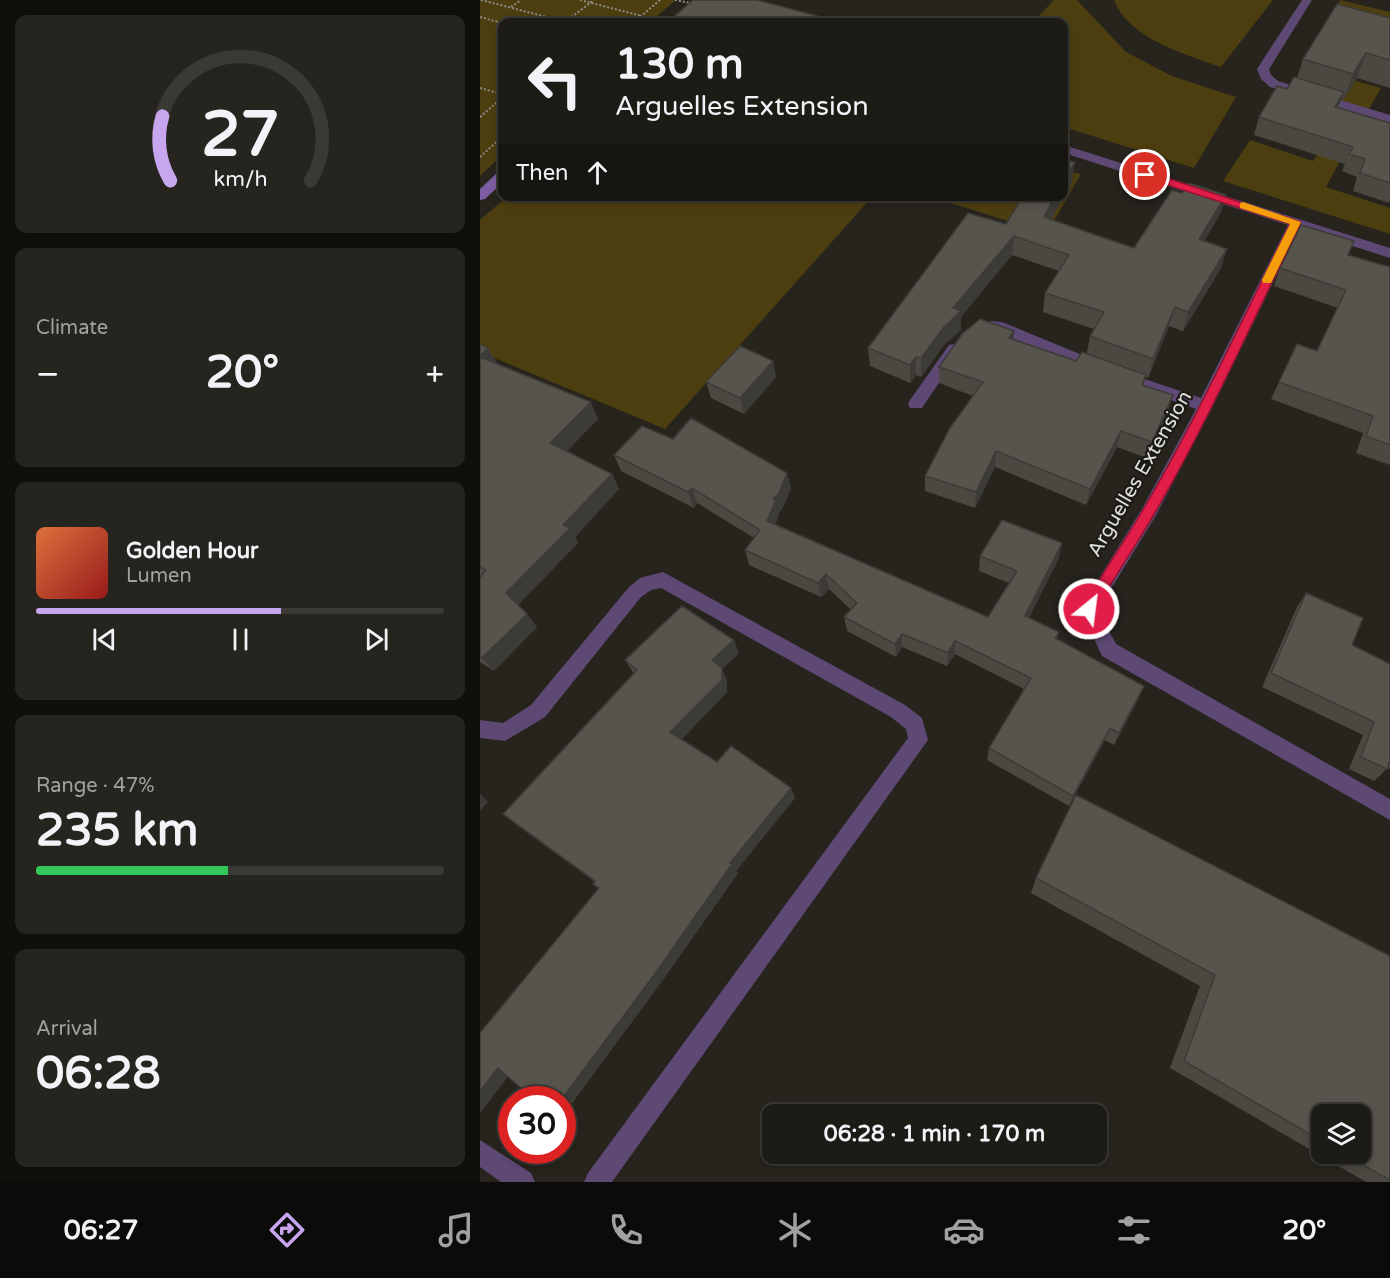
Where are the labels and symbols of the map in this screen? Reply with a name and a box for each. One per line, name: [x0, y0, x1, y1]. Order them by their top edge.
pin: [1119, 149, 1170, 200]
street label: Arguelles Extension: [1083, 387, 1197, 561]
position arrow: [1057, 577, 1121, 641]
speed limit sign: 30: [498, 1086, 576, 1164]

